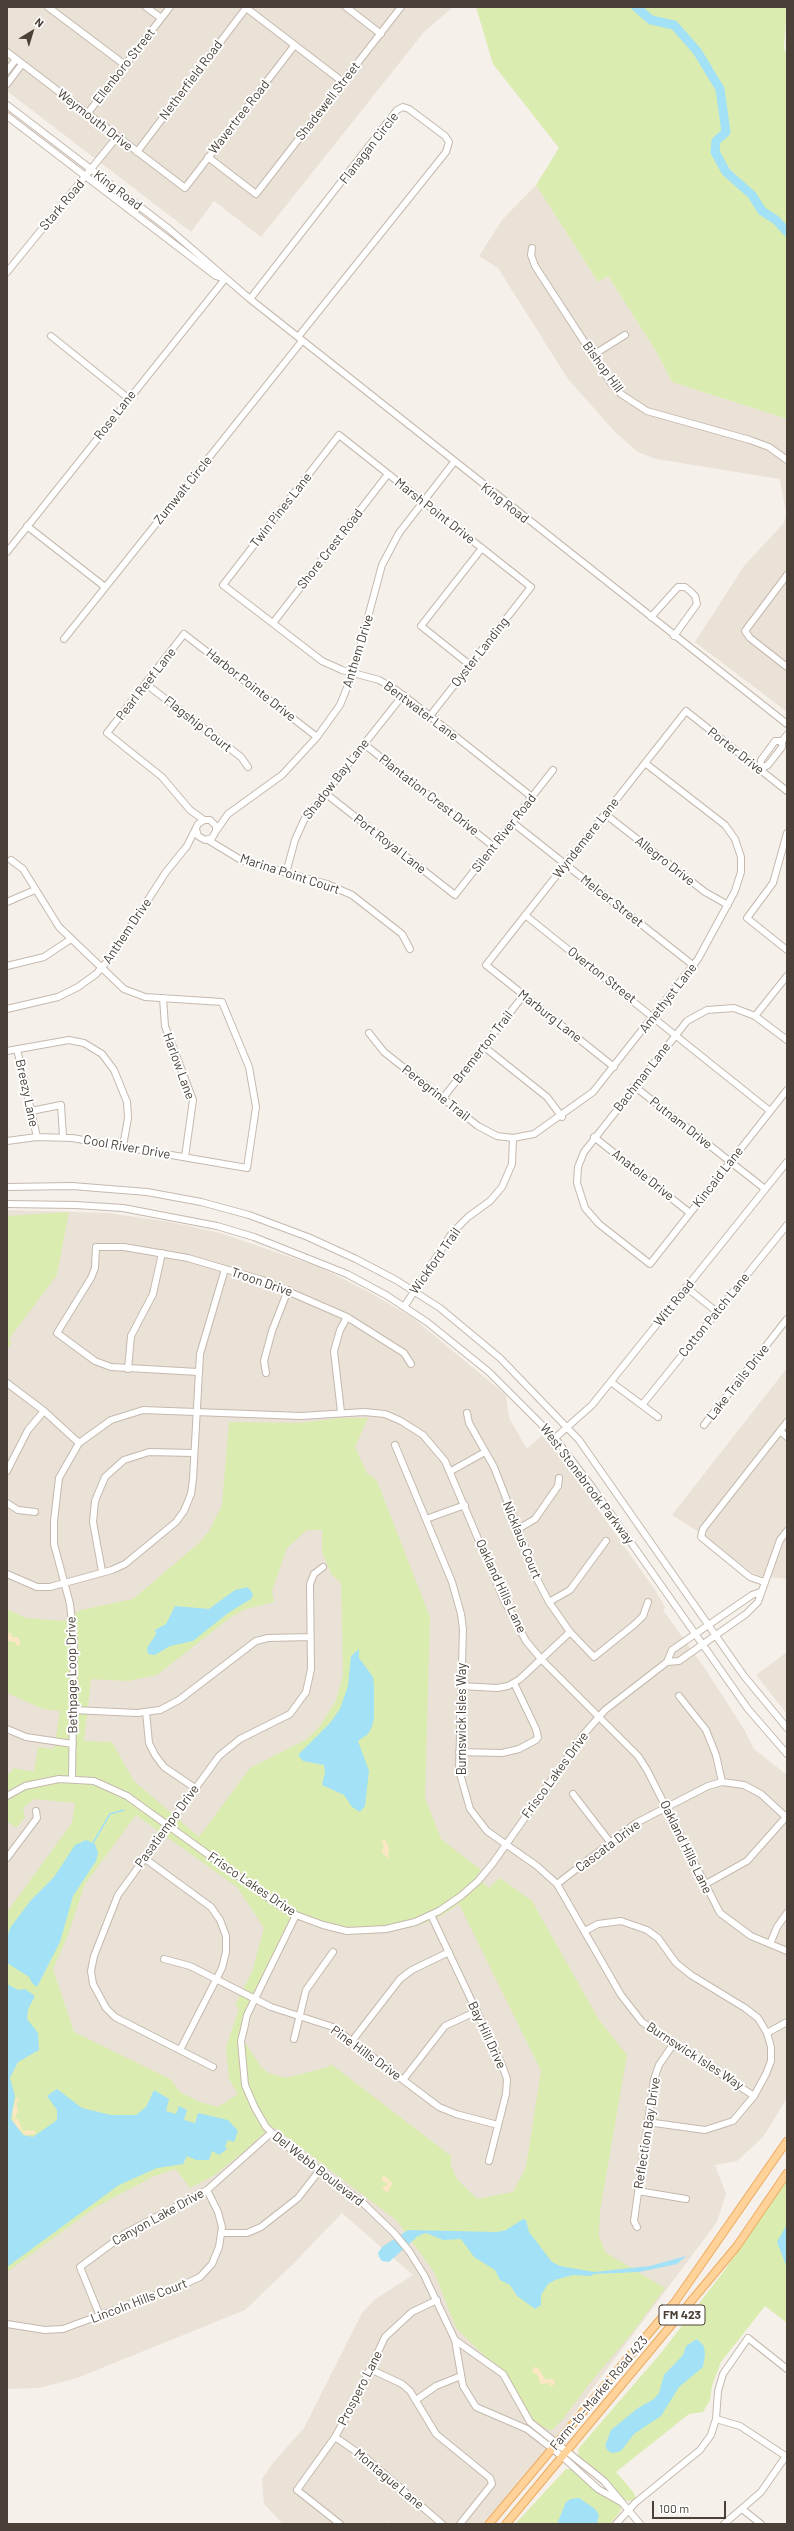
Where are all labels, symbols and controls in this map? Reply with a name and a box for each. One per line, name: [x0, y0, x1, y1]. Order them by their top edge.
north arrow: [12, 12, 52, 52]
text: N: [33, 15, 47, 30]
street label: Ellenboro Street: [90, 25, 158, 107]
street label: Netherfield Road: [156, 37, 226, 123]
street label: Shadewell Street: [293, 59, 363, 143]
street label: Wavertree Road: [205, 77, 273, 157]
street label: Weymouth Drive: [54, 86, 136, 154]
street label: Flanagan Circle: [336, 109, 402, 187]
street label: King Road: [91, 167, 145, 213]
street label: Stark Road: [36, 176, 88, 234]
street label: Bishop Hill: [579, 338, 627, 396]
street label: Rose Lane: [91, 387, 139, 443]
street label: Zumwalt Circle: [151, 453, 215, 527]
street label: Twin Pines Lane: [247, 469, 315, 551]
street label: Marsh Point Drive: [392, 475, 478, 547]
street label: King Road: [478, 479, 532, 527]
street label: Shore Crest Road: [294, 506, 366, 592]
street label: Anthem Drive: [339, 612, 377, 690]
street label: Oyster Landing: [448, 614, 512, 690]
street label: Pearl Reef Lane: [113, 644, 179, 724]
street label: Harbor Pointe Drive: [203, 645, 299, 725]
street label: Bentwater Lane: [381, 678, 461, 744]
street label: Flagship Court: [161, 693, 235, 755]
street label: Porter Drive: [705, 724, 767, 778]
street label: Shadow Bay Lane: [300, 735, 372, 823]
street label: Plantation Crest Drive: [376, 751, 482, 839]
street label: Silent River Road: [468, 791, 540, 875]
street label: Wyndemere Lane: [550, 795, 622, 881]
street label: Port Royal Lane: [351, 811, 429, 877]
street label: Allegro Drive: [632, 833, 698, 889]
street label: Marina Point Court: [238, 851, 342, 897]
street label: Melcer Street: [577, 872, 647, 930]
street label: Anthem Drive: [99, 895, 155, 967]
street label: Overton Street: [565, 943, 639, 1007]
street label: Amethyst Lane: [636, 960, 700, 1036]
street label: Marburg Lane: [515, 986, 585, 1046]
street label: Bremerton Trail: [450, 1008, 516, 1086]
street label: Harlow Lane: [160, 1031, 198, 1101]
street label: Bachman Lane: [610, 1039, 674, 1115]
street label: Breezy Lane: [12, 1058, 42, 1128]
street label: Peregrine Trail: [399, 1062, 473, 1124]
street label: Putnam Drive: [647, 1094, 715, 1152]
street label: Cool River Drive: [82, 1132, 172, 1162]
street label: Kincaid Lane: [690, 1144, 746, 1210]
street label: Anatole Drive: [609, 1146, 677, 1204]
street label: Wickford Trail: [406, 1225, 464, 1297]
street label: Troon Drive: [229, 1264, 295, 1300]
street label: Cotton Patch Lane: [675, 1270, 753, 1360]
street label: Witt Road: [650, 1277, 698, 1329]
street label: Lake Trails Drive: [704, 1341, 772, 1423]
street label: West Stonebrook Parkway: [537, 1421, 637, 1547]
street label: Nicklaus Court: [499, 1499, 545, 1581]
street label: Oakland Hills Lane: [472, 1537, 530, 1635]
street label: Bethpage Loop Drive: [63, 1616, 81, 1734]
street label: Burnswick Isles Way: [454, 1663, 470, 1775]
street label: Frisco Lakes Drive: [518, 1729, 592, 1821]
street label: Pasatiempo Drive: [132, 1782, 202, 1870]
street label: Oakland Hills Lane: [657, 1798, 715, 1896]
street label: Cascata Drive: [573, 1817, 643, 1875]
street label: Frisco Lakes Drive: [205, 1849, 299, 1919]
street label: Bay Hill Drive: [465, 1999, 509, 2071]
street label: Burnswick Isles Way: [643, 2019, 747, 2093]
street label: Pine Hills Drive: [328, 2022, 404, 2084]
street label: Reflection Bay Drive: [630, 2076, 664, 2190]
street label: Del Webb Boulevard: [269, 2129, 367, 2209]
street label: Canyon Lake Drive: [109, 2185, 207, 2249]
street label: Lincoln Hills Court: [88, 2275, 190, 2327]
road number: FM 423: [659, 2305, 705, 2325]
street label: Farm-to-Market Road 423: [547, 2333, 651, 2453]
street label: Prospero Lane: [334, 2348, 386, 2428]
street label: Montague Lane: [351, 2445, 427, 2513]
scale bar: [654, 2493, 728, 2519]
text: 100 m: [659, 2501, 689, 2515]

